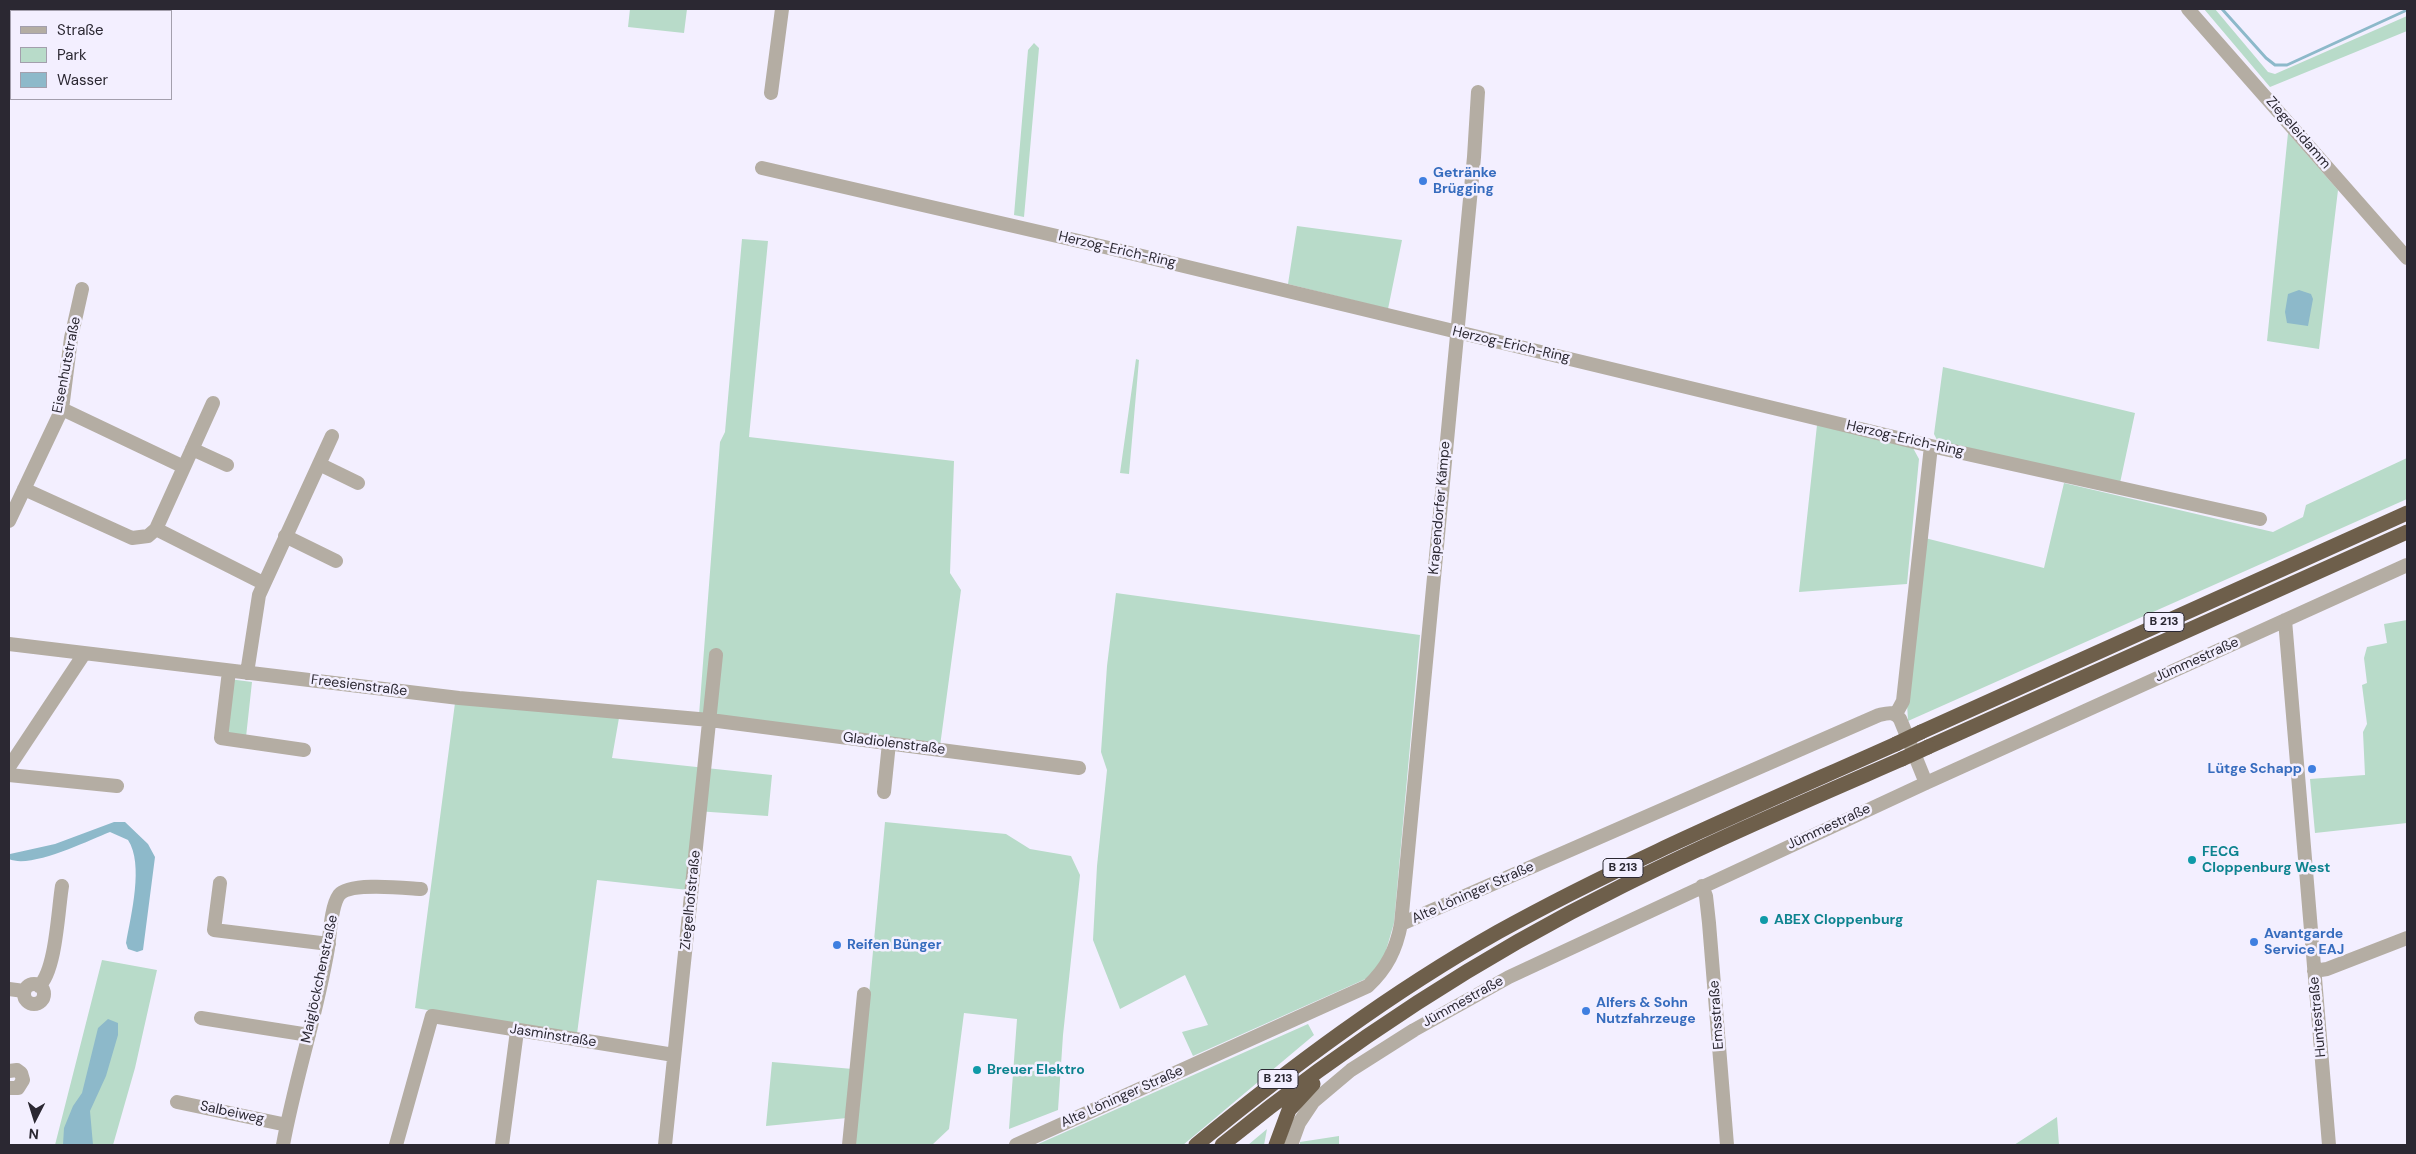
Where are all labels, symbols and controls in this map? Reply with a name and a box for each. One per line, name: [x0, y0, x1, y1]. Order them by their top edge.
legend: [10, 10, 172, 100]
text: Straße: [57, 20, 104, 40]
text: Park: [57, 45, 87, 65]
text: Wasser: [57, 70, 108, 90]
street label: Ziegeleidamm: [2262, 93, 2334, 173]
place label: Getränke Brügging: [1433, 165, 1497, 198]
marker: Getränke Brügging: [1417, 175, 1429, 187]
street label: Herzog-Erich-Ring: [1057, 228, 1177, 272]
street label: Eisenhutstraße: [49, 315, 85, 415]
street label: Herzog-Erich-Ring: [1451, 323, 1571, 367]
street label: Herzog-Erich-Ring: [1845, 417, 1965, 461]
street label: Krapendorfer Kämpe: [1426, 441, 1454, 575]
road number: B 213: [2144, 612, 2184, 632]
street label: Jümmestraße: [2152, 634, 2242, 686]
street label: Freesienstraße: [310, 672, 408, 700]
street label: Gladiolenstraße: [842, 729, 946, 759]
place label: Lütge Schapp: [2208, 761, 2302, 777]
marker: Lütge Schapp: [2306, 763, 2318, 775]
street label: Jümmestraße: [1785, 800, 1873, 854]
place label: FECG Cloppenburg West: [2202, 844, 2330, 876]
street label: Ziegelhofstraße: [677, 849, 705, 951]
marker: FECG Cloppenburg West: [2186, 854, 2198, 866]
street label: Alte Löninger Straße: [1409, 858, 1537, 928]
road number: B 213: [1603, 858, 1643, 878]
place label: ABEX Cloppenburg: [1774, 912, 1903, 928]
street label: Maiglöckchenstraße: [298, 913, 342, 1045]
marker: ABEX Cloppenburg: [1758, 914, 1770, 926]
place label: Avantgarde Service EAJ: [2264, 926, 2344, 959]
marker: Avantgarde Service EAJ: [2248, 936, 2260, 948]
place label: Reifen Bünger: [847, 937, 941, 953]
marker: Reifen Bünger: [831, 939, 843, 951]
street label: Jümmestraße: [1420, 973, 1506, 1031]
street label: Huntestraße: [2306, 976, 2330, 1058]
street label: Emsstraße: [1706, 980, 1728, 1050]
place label: Alfers & Sohn Nutzfahrzeuge: [1596, 995, 1696, 1028]
marker: Alfers & Sohn Nutzfahrzeuge: [1580, 1005, 1592, 1017]
street label: Jasminstraße: [508, 1021, 598, 1051]
place label: Breuer Elektro: [987, 1062, 1085, 1078]
street label: Alte Löninger Straße: [1058, 1062, 1186, 1132]
marker: Breuer Elektro: [971, 1064, 983, 1076]
road number: B 213: [1258, 1070, 1298, 1088]
north arrow: [10, 1094, 60, 1144]
street label: Salbeiweg: [198, 1098, 266, 1128]
text: N: [28, 1125, 40, 1143]

